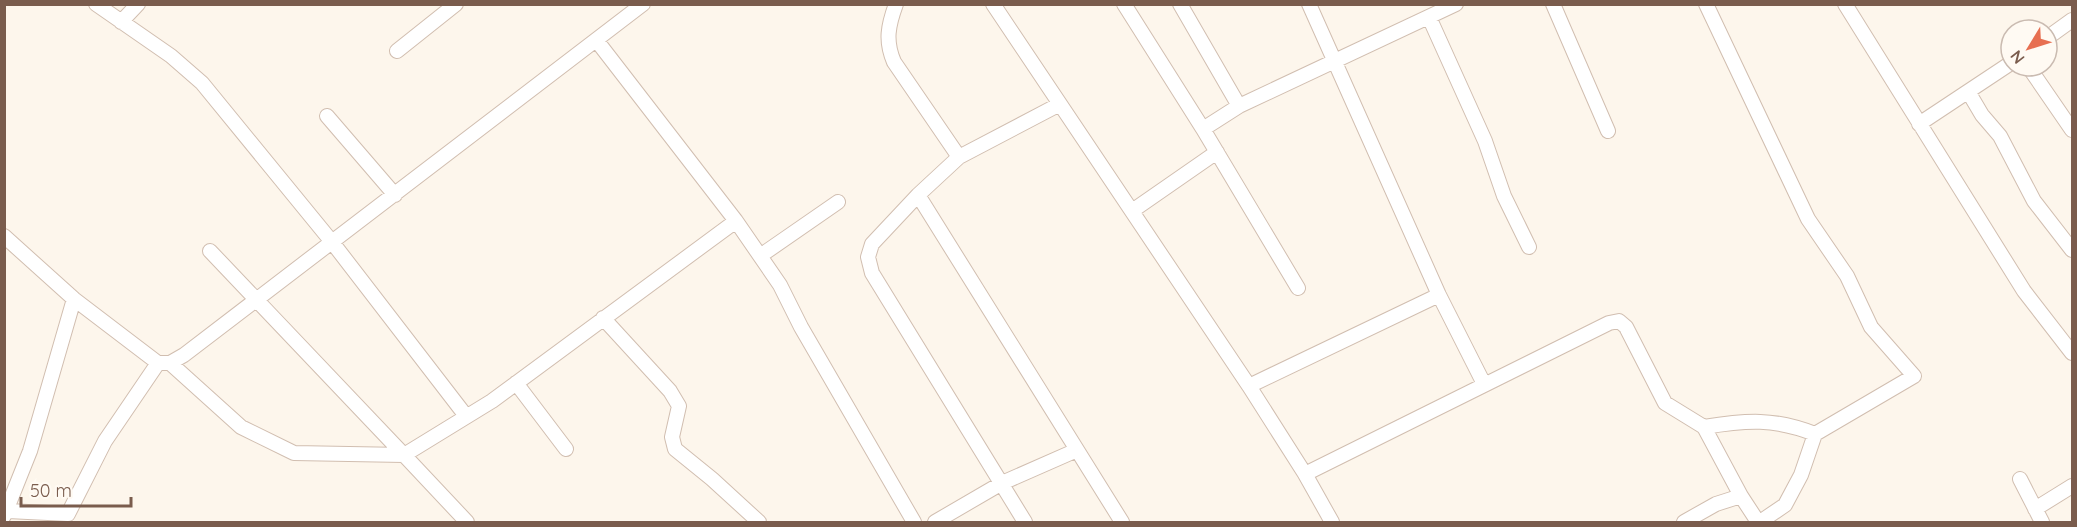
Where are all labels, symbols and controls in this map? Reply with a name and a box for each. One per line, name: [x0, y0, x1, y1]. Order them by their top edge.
north arrow: [1999, 18, 2059, 78]
text: N: [2006, 46, 2029, 68]
scale bar: [21, 470, 130, 508]
text: 50 m: [30, 479, 72, 502]

